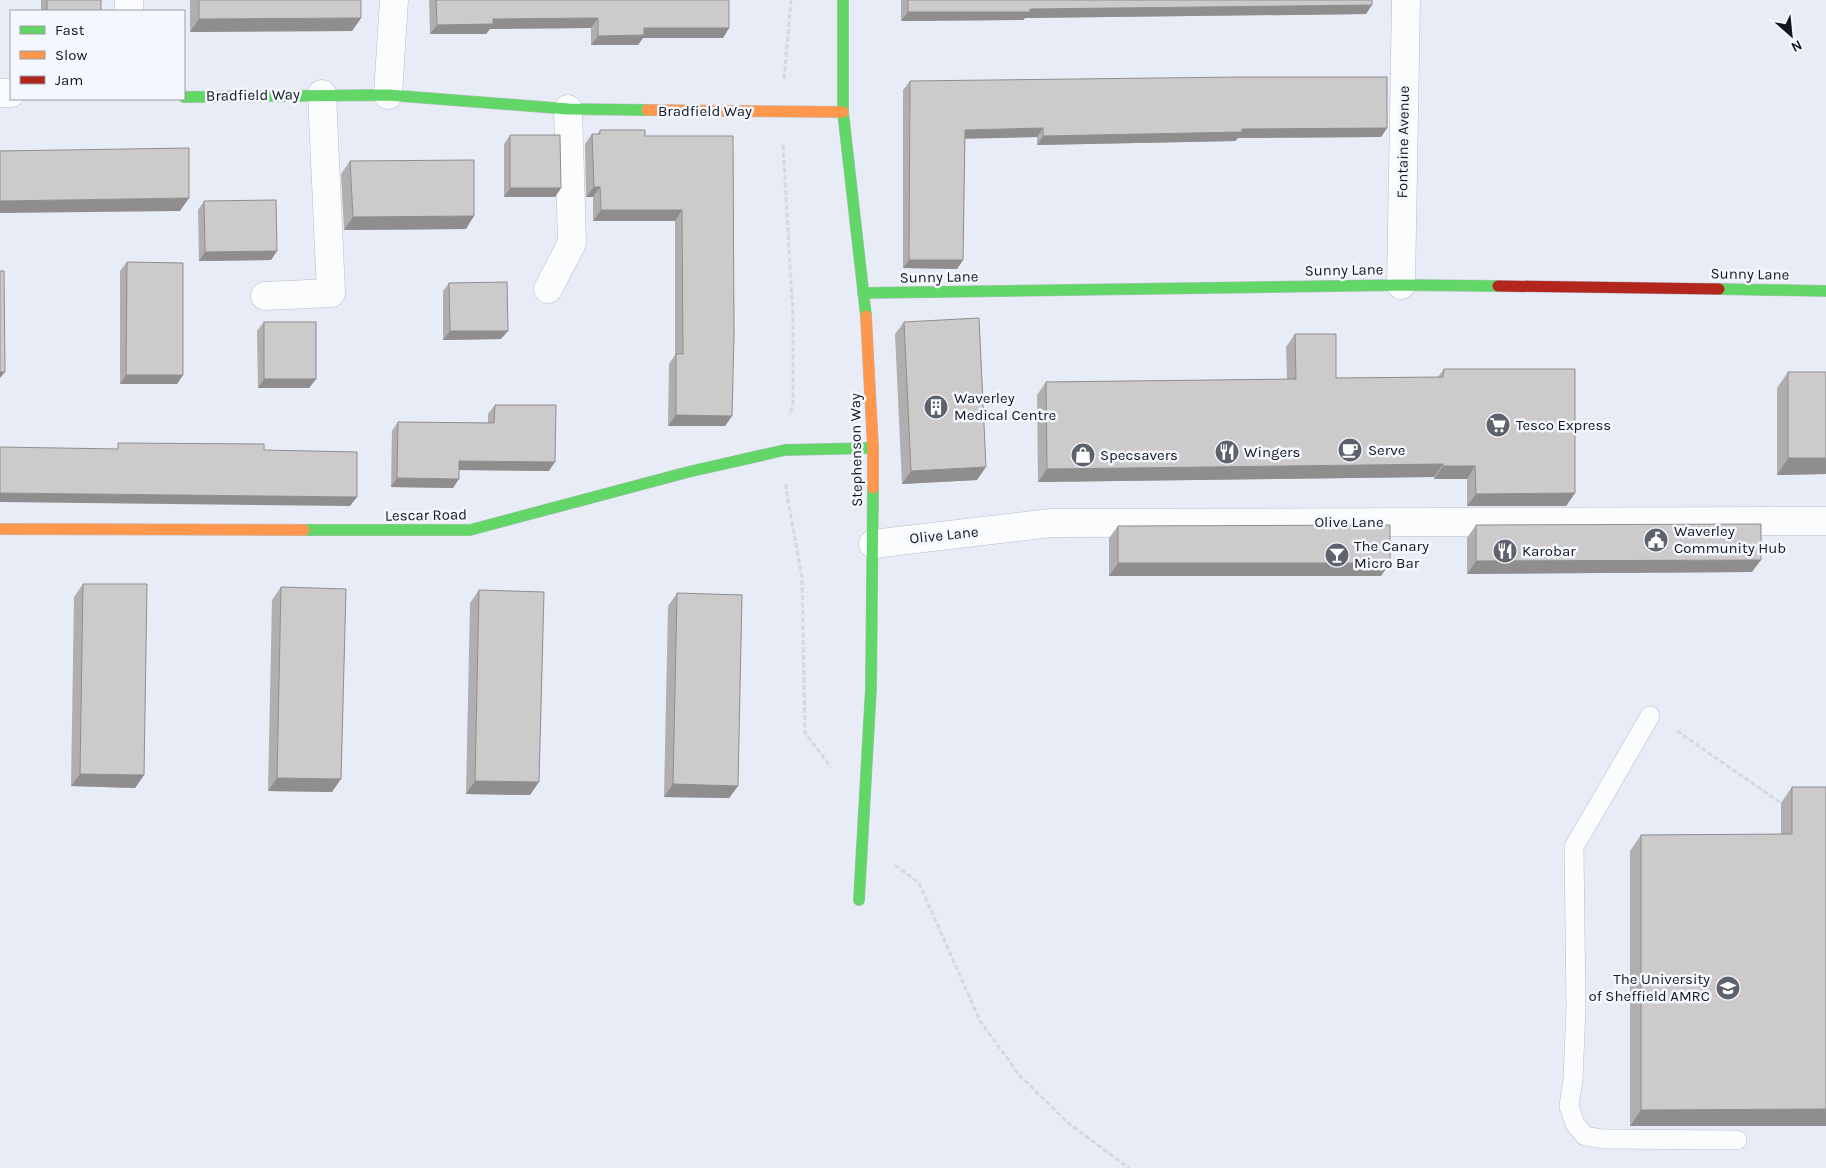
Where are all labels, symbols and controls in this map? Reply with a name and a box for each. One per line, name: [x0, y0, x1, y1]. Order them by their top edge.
legend: [10, 10, 185, 100]
north arrow: [1766, 10, 1816, 60]
text: Fast: [55, 21, 85, 39]
text: N: [1788, 36, 1805, 56]
text: Slow: [55, 46, 87, 64]
text: Jam: [55, 71, 83, 89]
street label: Bradfield Way: [206, 85, 300, 105]
street label: Fontaine Avenue: [1393, 85, 1413, 199]
street label: Bradfield Way: [658, 102, 752, 120]
street label: Sunny Lane: [1304, 260, 1384, 280]
street label: Sunny Lane: [1710, 264, 1790, 284]
street label: Sunny Lane: [899, 267, 979, 287]
place label: Waverley Medical Centre: [954, 389, 1056, 424]
street label: Stephenson Way: [846, 393, 866, 507]
building icon: Waverley Medical Centre: [923, 394, 949, 420]
supermarket icon: Tesco Express: [1485, 412, 1511, 438]
place label: Tesco Express: [1516, 416, 1611, 434]
cafe icon: Serve: [1337, 437, 1363, 463]
restaurant icon: Wingers: [1214, 439, 1240, 465]
place label: Serve: [1368, 441, 1405, 459]
shop icon: Specsavers: [1070, 442, 1096, 468]
place label: Wingers: [1244, 443, 1300, 461]
place label: Specsavers: [1100, 446, 1178, 464]
street label: Lescar Road: [385, 505, 467, 525]
street label: Olive Lane: [1314, 513, 1384, 531]
street label: Olive Lane: [909, 522, 979, 548]
place label: Waverley Community Hub: [1674, 522, 1786, 557]
public building icon: Waverley Community Hub: [1643, 527, 1669, 553]
place label: The Canary Micro Bar: [1354, 537, 1429, 572]
restaurant icon: Karobar: [1492, 538, 1518, 564]
bar icon: The Canary Micro Bar: [1324, 542, 1350, 568]
place label: Karobar: [1522, 542, 1576, 560]
place label: The University of Sheffield AMRC: [1588, 970, 1710, 1005]
school or university icon: The University of Sheffield AMRC: [1715, 975, 1741, 1001]

